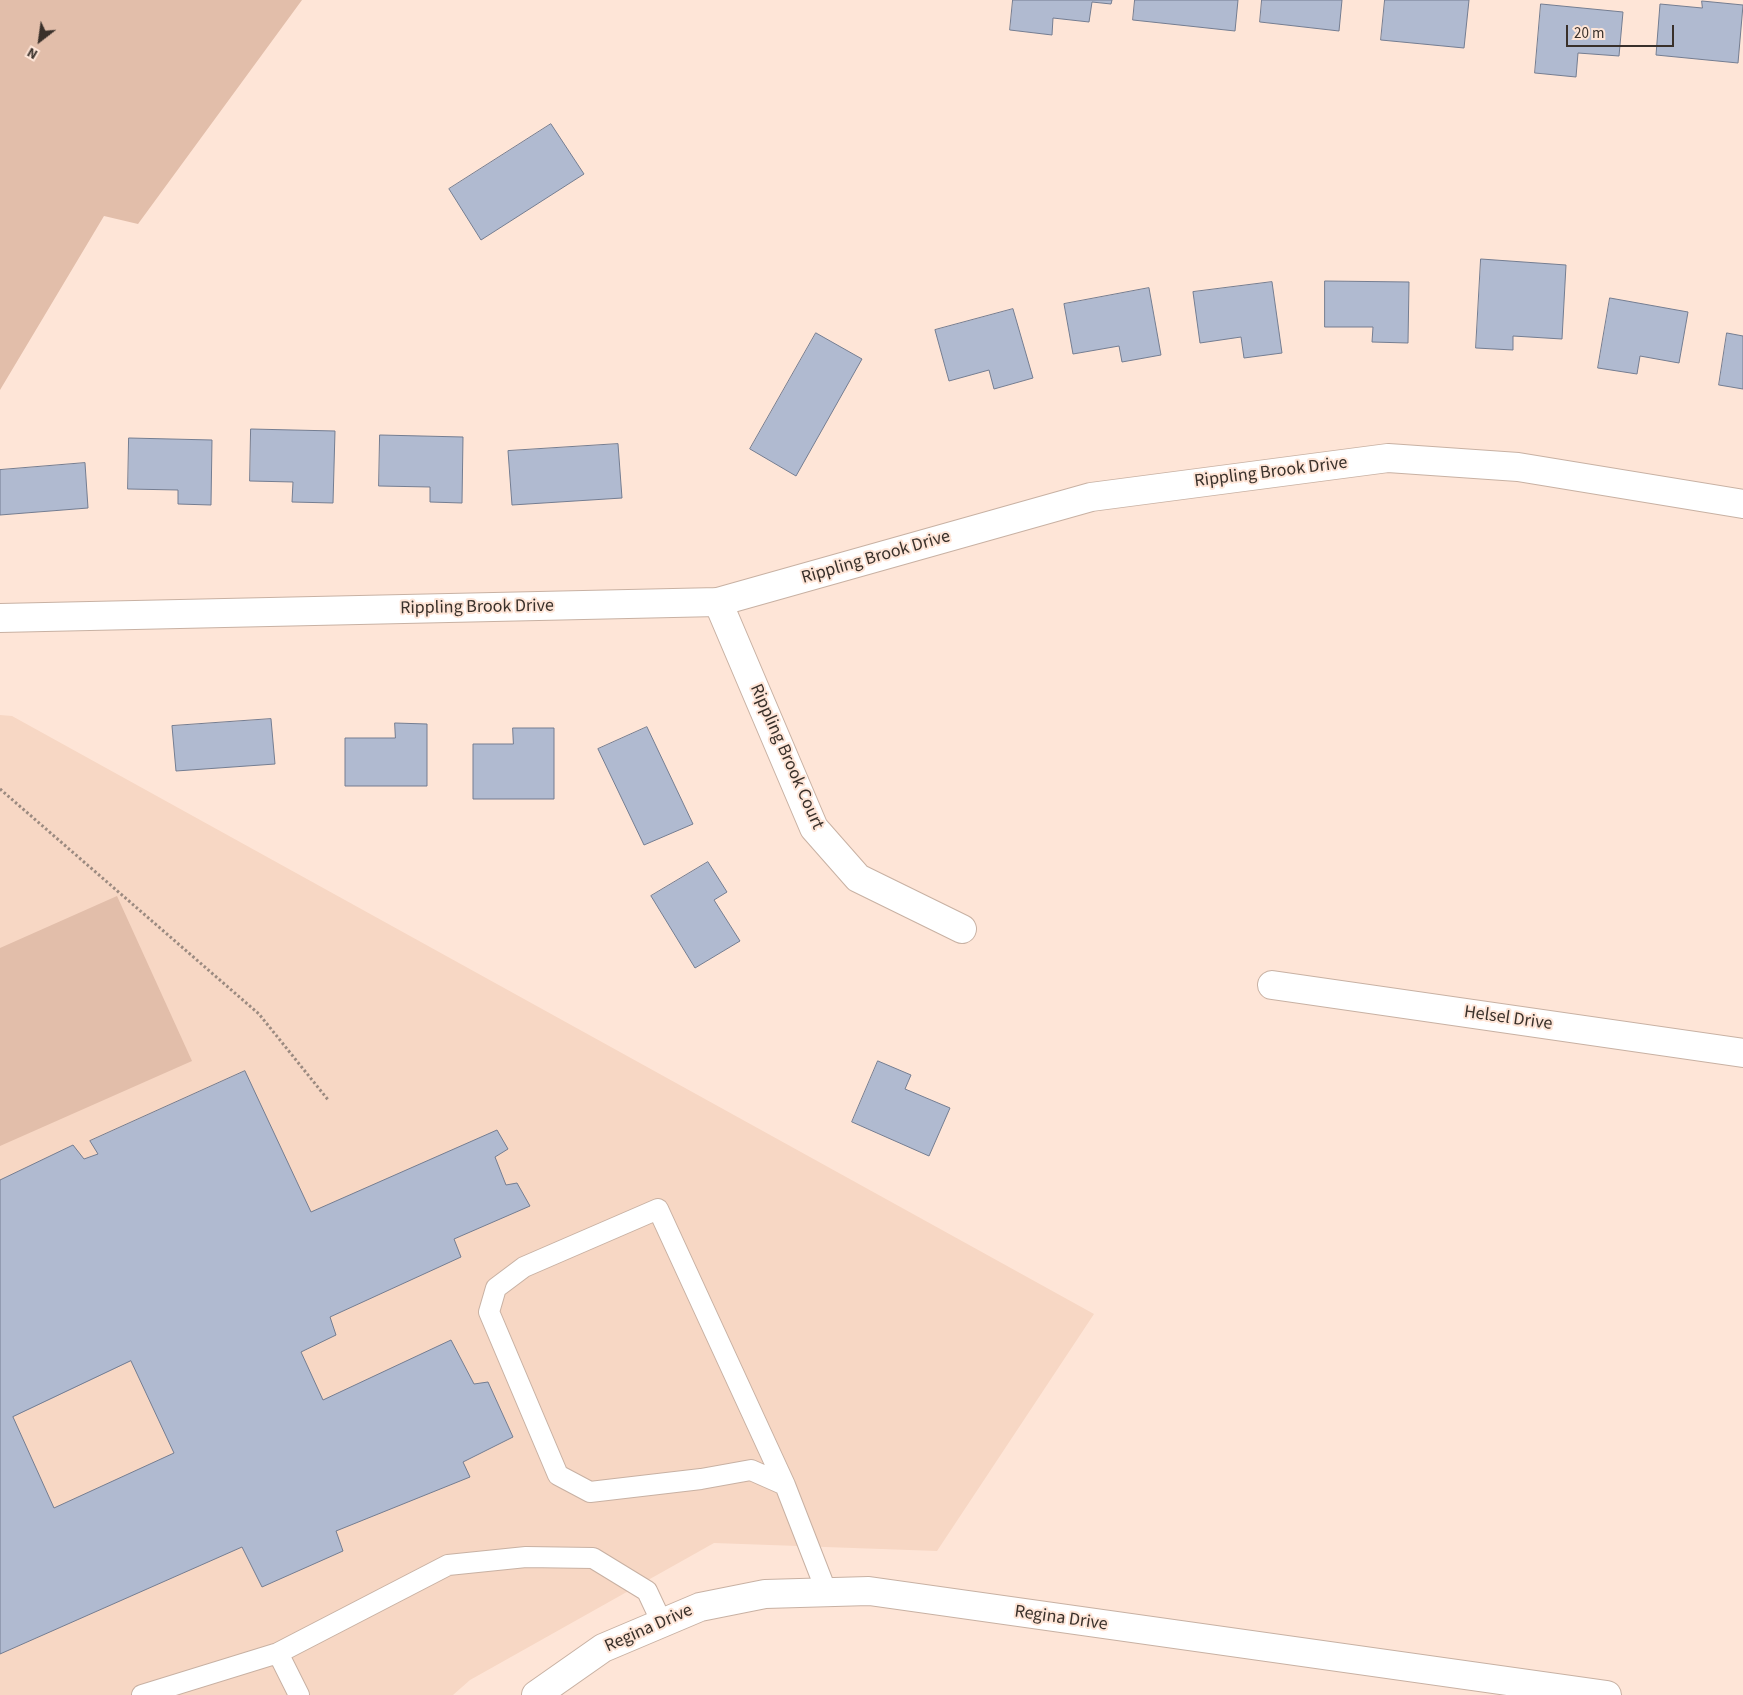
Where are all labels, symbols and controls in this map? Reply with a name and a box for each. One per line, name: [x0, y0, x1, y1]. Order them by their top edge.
north arrow: [15, 15, 65, 65]
scale bar: [1568, 15, 1676, 47]
text: 20 m: [1574, 23, 1604, 44]
text: N: [23, 42, 42, 64]
street label: Rippling Brook Drive: [1193, 453, 1349, 493]
street label: Rippling Brook Drive: [799, 526, 953, 590]
street label: Rippling Brook Drive: [400, 596, 554, 620]
street label: Rippling Brook Court: [744, 681, 828, 833]
street label: Helsel Drive: [1462, 1002, 1554, 1036]
street label: Regina Drive: [602, 1600, 696, 1658]
street label: Regina Drive: [1013, 1602, 1109, 1636]

